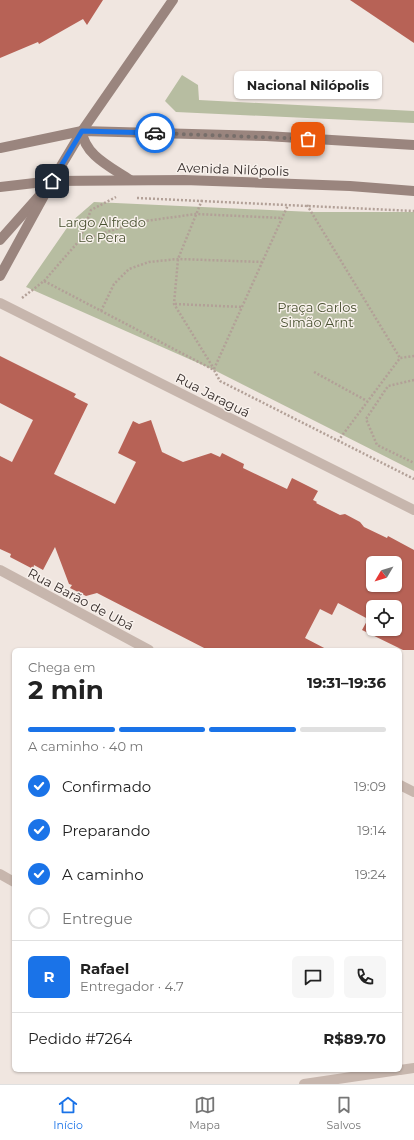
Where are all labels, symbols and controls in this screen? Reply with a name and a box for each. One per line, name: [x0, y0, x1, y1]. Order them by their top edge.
callout: Nacional Nilópolis: [234, 71, 382, 99]
text: Nacional Nilópolis: [247, 77, 369, 93]
courier: [135, 113, 175, 153]
icon: car: [144, 122, 166, 144]
pin: [291, 122, 325, 156]
icon: bag: [297, 128, 319, 150]
street label: Avenida Nilópolis: [177, 159, 289, 179]
pin: [35, 164, 69, 198]
icon: home: [41, 170, 63, 192]
park label: Largo Alfredo Le Pera: [58, 214, 146, 245]
park label: Praça Carlos Simão Arnt: [277, 299, 357, 330]
street label: Rua Jaraguá: [173, 369, 253, 421]
north arrow: [366, 556, 402, 592]
map controls: [366, 556, 402, 636]
street label: Rua Barão de Ubá: [25, 564, 137, 634]
button: locate: [366, 600, 402, 636]
text: Chega em: [28, 659, 95, 675]
text: 19:31–19:36: [307, 673, 386, 692]
text: 2 min: [28, 674, 104, 706]
text: A caminho · 40 m: [28, 738, 143, 754]
icon: check: [28, 775, 50, 797]
text: Confirmado: [62, 777, 151, 796]
text: 19:09: [354, 778, 386, 794]
icon: check: [28, 819, 50, 841]
text: Preparando: [62, 821, 150, 840]
text: 19:14: [357, 822, 386, 838]
icon: check: [28, 863, 50, 885]
text: A caminho: [62, 865, 144, 884]
text: 19:24: [355, 866, 386, 882]
text: Entregue: [62, 909, 133, 928]
button: chat: [292, 956, 334, 998]
button: phone: [344, 956, 386, 998]
text: Rafael: [80, 959, 129, 978]
text: R: [43, 967, 55, 986]
text: Entregador · 4.7: [80, 978, 184, 994]
text: Pedido #7264: [28, 1029, 132, 1048]
text: R$89.70: [323, 1029, 386, 1048]
tab: Início: [53, 1094, 83, 1132]
tab: Mapa: [189, 1094, 220, 1132]
tab: Salvos: [327, 1094, 361, 1132]

